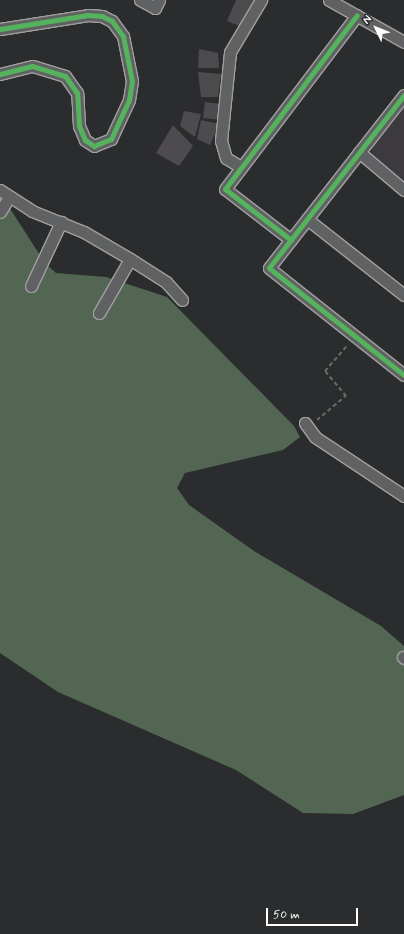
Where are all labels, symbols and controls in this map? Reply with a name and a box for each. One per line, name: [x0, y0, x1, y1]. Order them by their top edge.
north arrow: [356, 8, 396, 48]
text: N: [360, 12, 375, 27]
scale bar: [268, 900, 360, 926]
text: 50 m: [273, 907, 300, 923]

